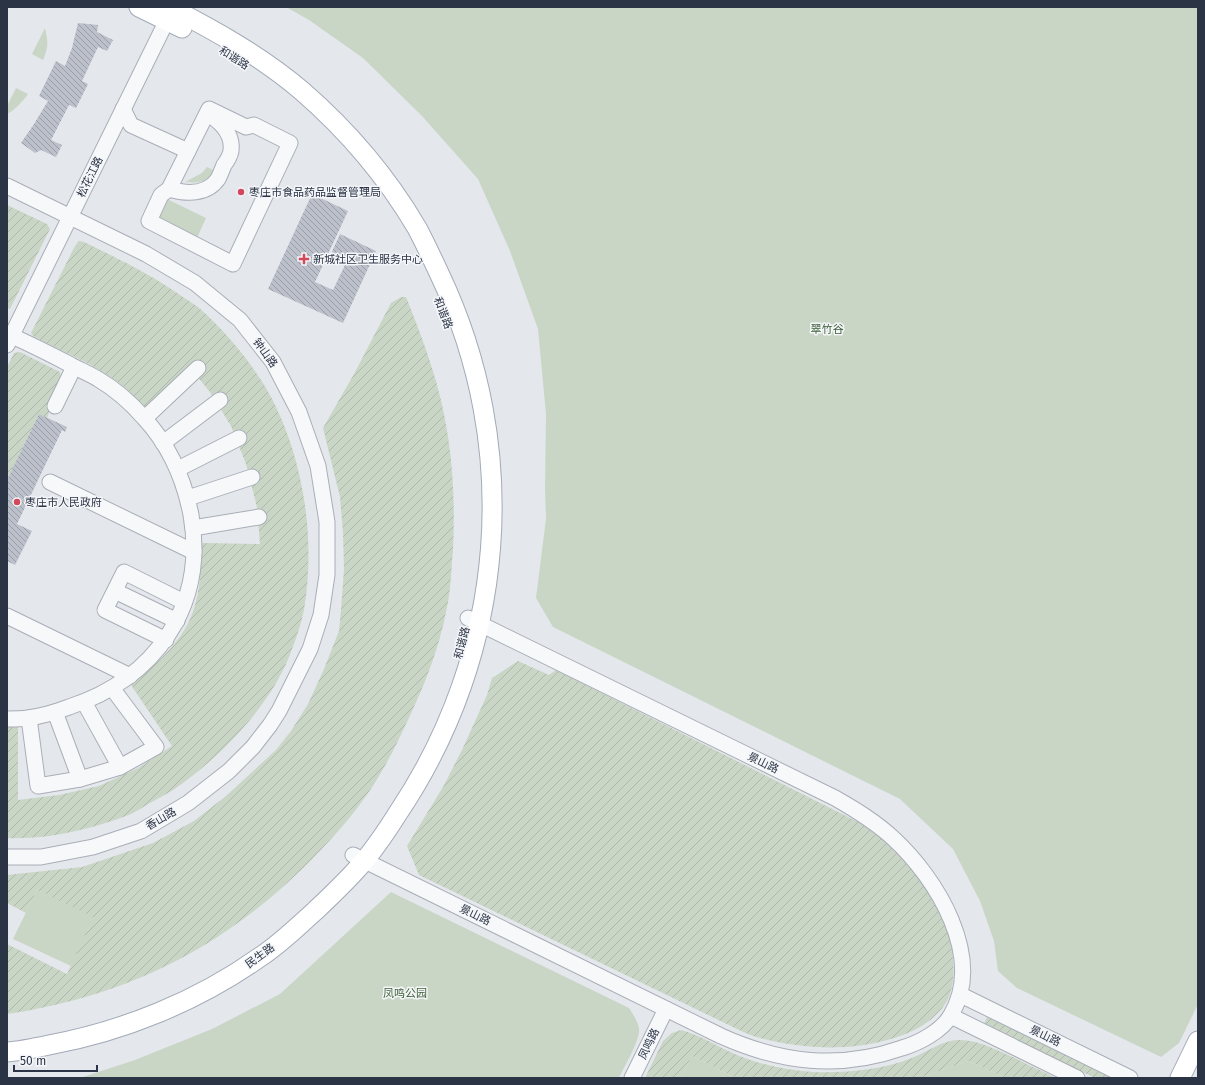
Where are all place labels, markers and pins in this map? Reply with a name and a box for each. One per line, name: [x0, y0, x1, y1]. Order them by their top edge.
place label: 枣庄市食品药品监督管理局: [249, 186, 381, 199]
marker: 枣庄市食品药品监督管理局: [236, 187, 246, 197]
marker: 新城社区卫生服务中心: [298, 253, 310, 265]
place label: 新城社区卫生服务中心: [313, 253, 423, 266]
place label: 枣庄市人民政府: [25, 496, 102, 509]
marker: 枣庄市人民政府: [12, 497, 22, 507]

